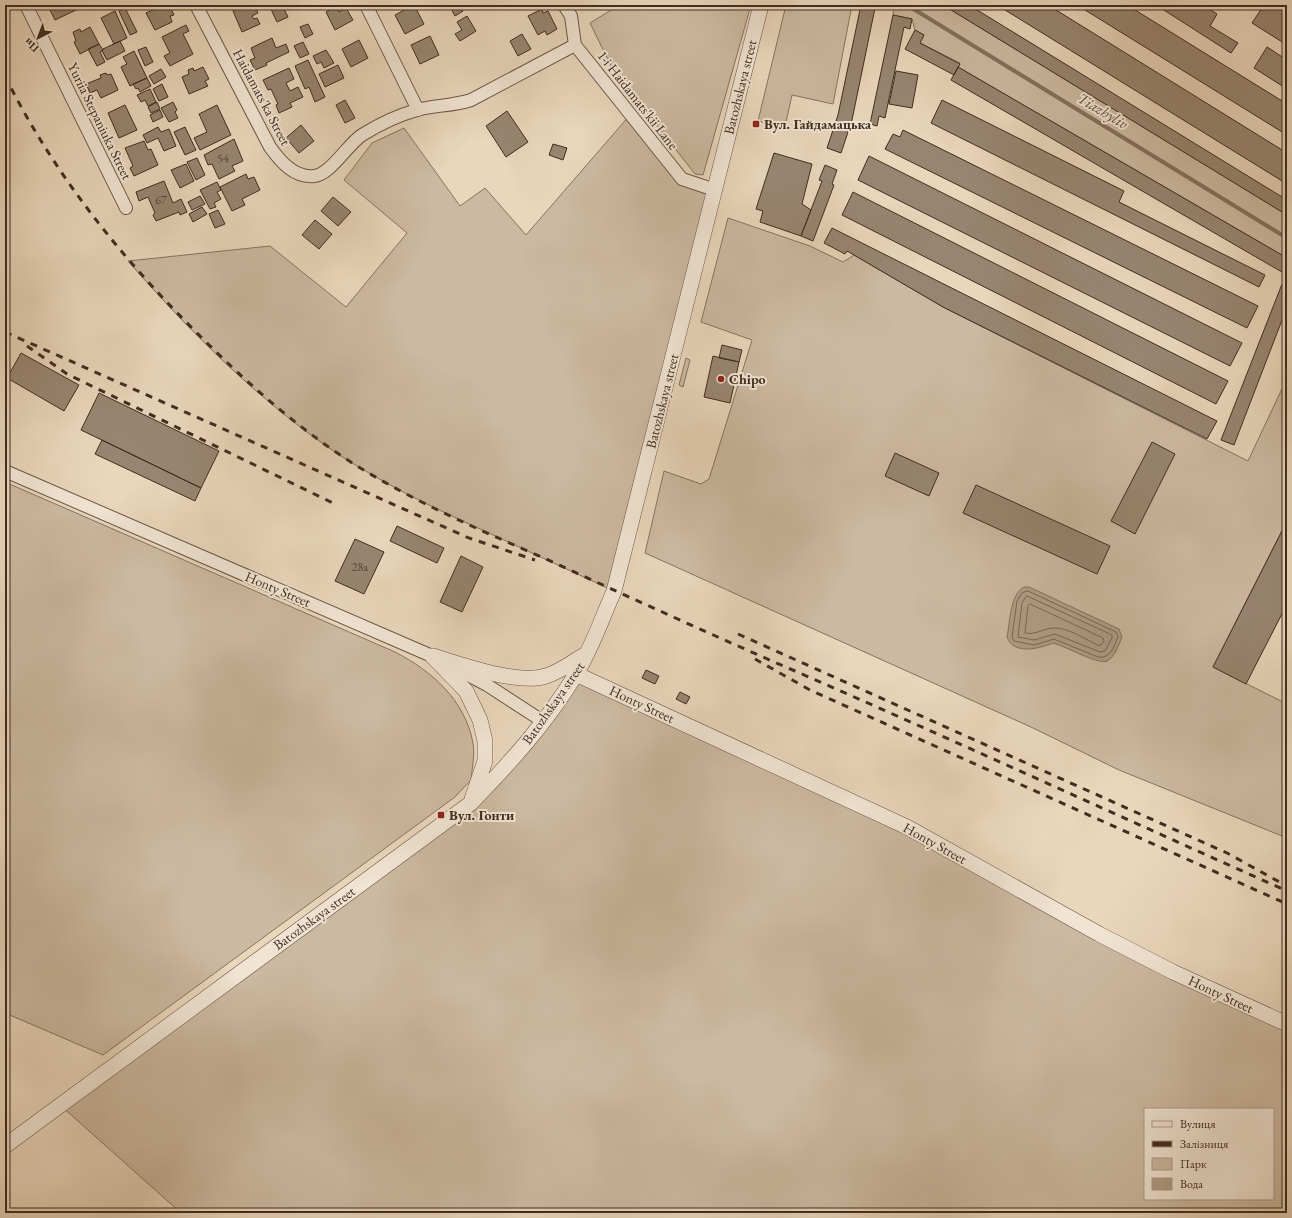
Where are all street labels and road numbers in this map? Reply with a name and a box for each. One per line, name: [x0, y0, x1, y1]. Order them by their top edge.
street label: Batozhskaya street: [720, 37, 761, 136]
street label: Haidamats'ka Street: [229, 46, 295, 149]
street label: 1-i Haidamats'kii Lane: [594, 47, 683, 154]
street label: Yuriia Stepaniuka Street: [64, 59, 136, 183]
street label: Batozhskaya street: [642, 351, 683, 450]
street label: Honty Street: [242, 567, 314, 611]
street label: Batozhskaya street: [518, 658, 589, 748]
street label: Honty Street: [607, 681, 678, 727]
street label: Honty Street: [900, 818, 970, 868]
street label: Batozhskaya street: [269, 882, 359, 954]
street label: Honty Street: [1186, 971, 1257, 1017]

